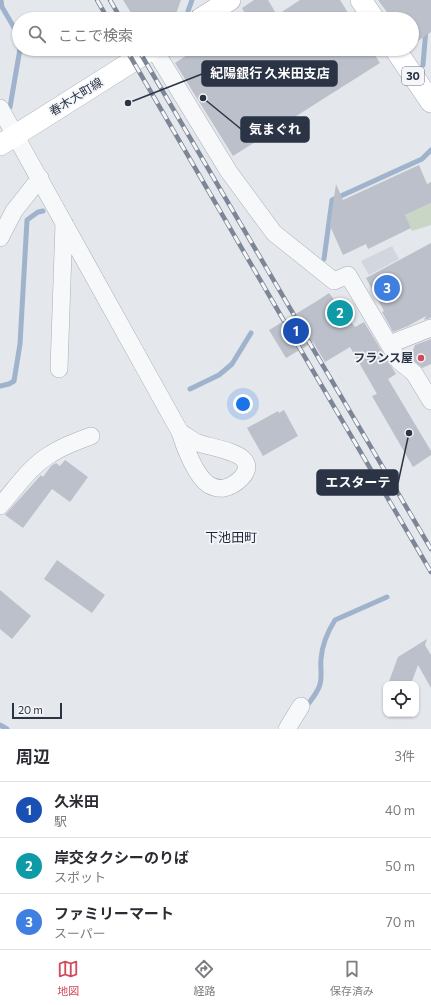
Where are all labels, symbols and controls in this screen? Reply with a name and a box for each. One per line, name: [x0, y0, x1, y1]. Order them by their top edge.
search box: [12, 12, 419, 56]
icon: search: [26, 23, 48, 45]
text: ここで検索: [58, 26, 133, 44]
callout: 紀陽銀行 久米田支店: [202, 61, 337, 86]
text: 紀陽銀行 久米田支店: [210, 65, 330, 81]
road number: 30: [402, 67, 424, 85]
street label: 春木大町線: [46, 74, 105, 118]
callout: 気まぐれ: [241, 117, 309, 142]
text: 気まぐれ: [249, 121, 301, 137]
pin: 3: [374, 273, 400, 303]
pin: 2: [327, 298, 353, 328]
pin: 1: [283, 316, 309, 346]
place label: フランス屋: [353, 350, 413, 364]
marker: フランス屋: [416, 353, 426, 363]
your location: [233, 394, 253, 414]
callout: エスターテ: [317, 470, 398, 495]
text: エスターテ: [325, 474, 391, 490]
district label: 下池田町: [205, 529, 257, 545]
map controls: [383, 681, 419, 717]
button: locate: [383, 681, 419, 717]
scale bar: [12, 701, 62, 720]
text: 20 m: [18, 703, 43, 716]
text: 周辺: [16, 746, 50, 767]
text: 3件: [395, 748, 415, 764]
text: 久米田: [54, 792, 99, 810]
text: 1: [26, 802, 32, 818]
text: 40 m: [385, 802, 415, 818]
text: 駅: [54, 813, 67, 829]
text: 岸交タクシーのりば: [54, 848, 189, 866]
text: 2: [25, 858, 33, 874]
text: 50 m: [385, 858, 415, 874]
text: スポット: [54, 869, 106, 885]
text: ファミリーマート: [54, 904, 174, 922]
text: 3: [25, 914, 33, 930]
text: 70 m: [386, 914, 415, 930]
text: スーパー: [54, 925, 106, 941]
tab: 地図: [57, 958, 79, 998]
tab: 経路: [193, 958, 215, 998]
tab: 保存済み: [330, 958, 374, 998]

